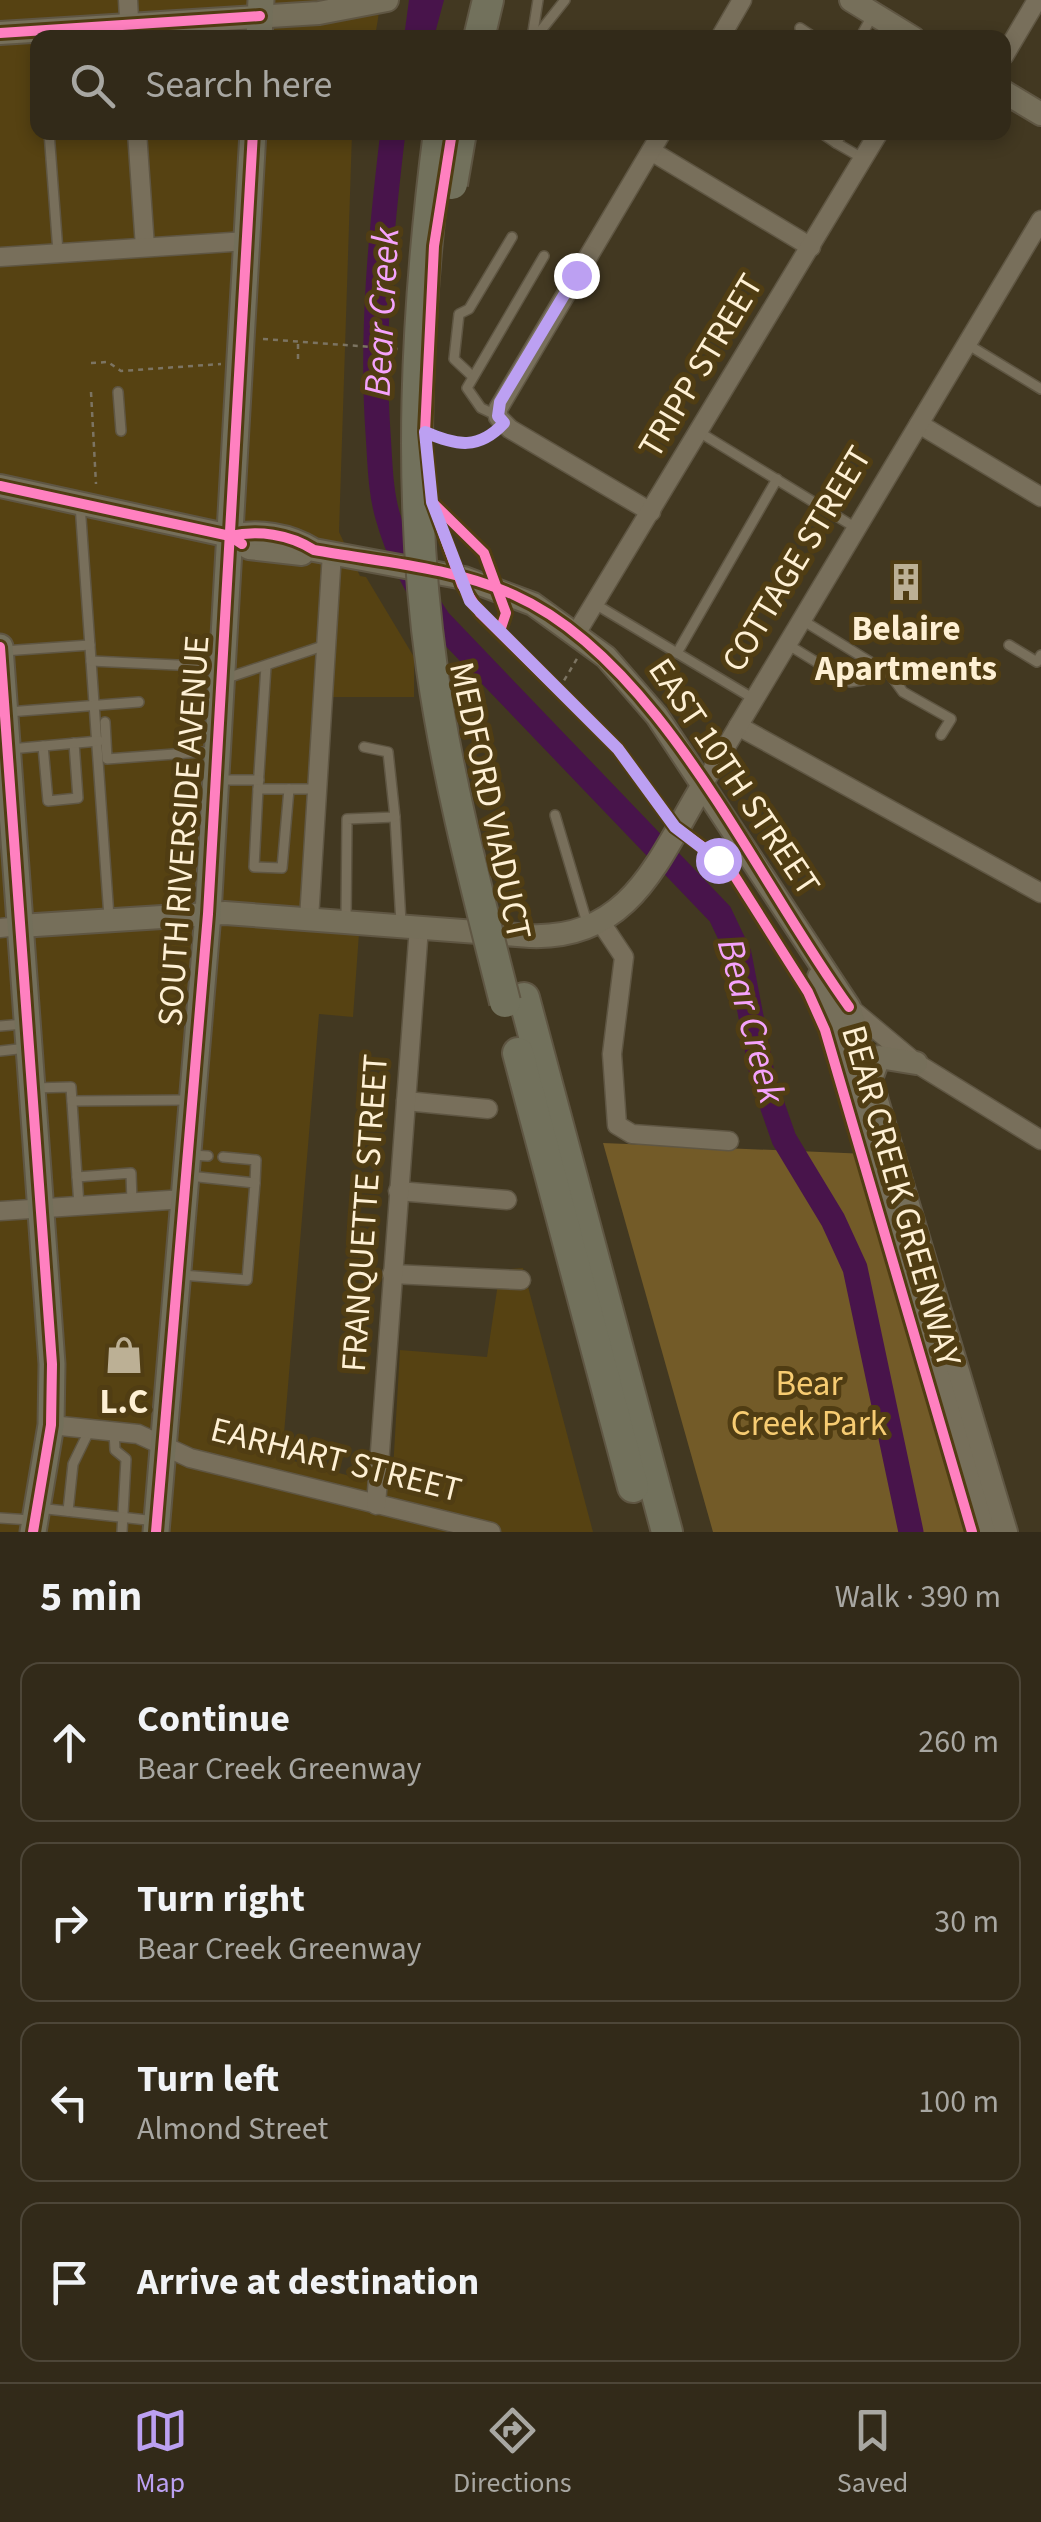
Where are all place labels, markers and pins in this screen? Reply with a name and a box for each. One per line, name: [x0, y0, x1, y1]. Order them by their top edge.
building icon: Belaire Apartments: [885, 561, 927, 603]
place label: Belaire Apartments: [814, 604, 997, 694]
shop icon: L.C: [103, 1334, 145, 1376]
place label: L.C: [99, 1377, 149, 1427]

